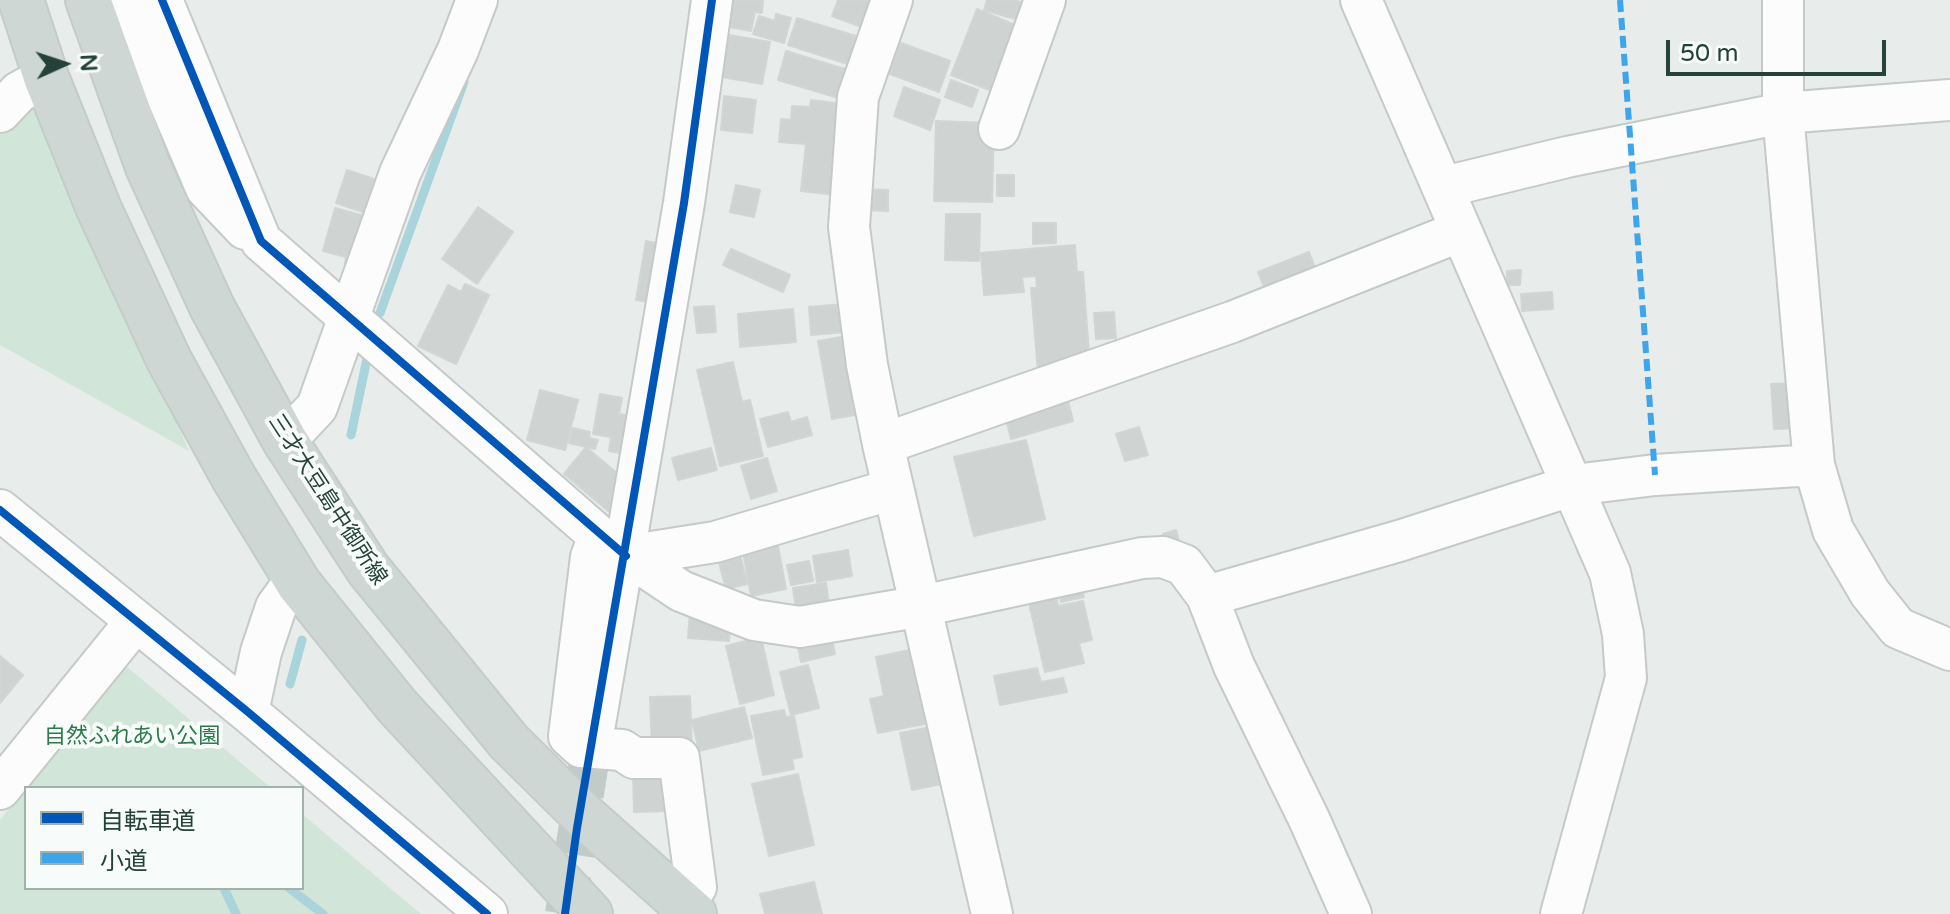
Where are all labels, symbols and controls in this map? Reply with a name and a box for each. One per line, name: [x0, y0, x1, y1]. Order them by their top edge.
north arrow: [24, 24, 104, 104]
scale bar: [1670, 24, 1890, 74]
text: 50 m: [1680, 39, 1738, 68]
text: N: [75, 53, 101, 72]
street label: 三才大豆島中御所線: [262, 410, 392, 590]
park label: 自然ふれあい公園: [44, 724, 220, 750]
legend: [24, 786, 304, 890]
text: 自転車道: [100, 807, 196, 836]
text: 小道: [100, 847, 148, 876]

